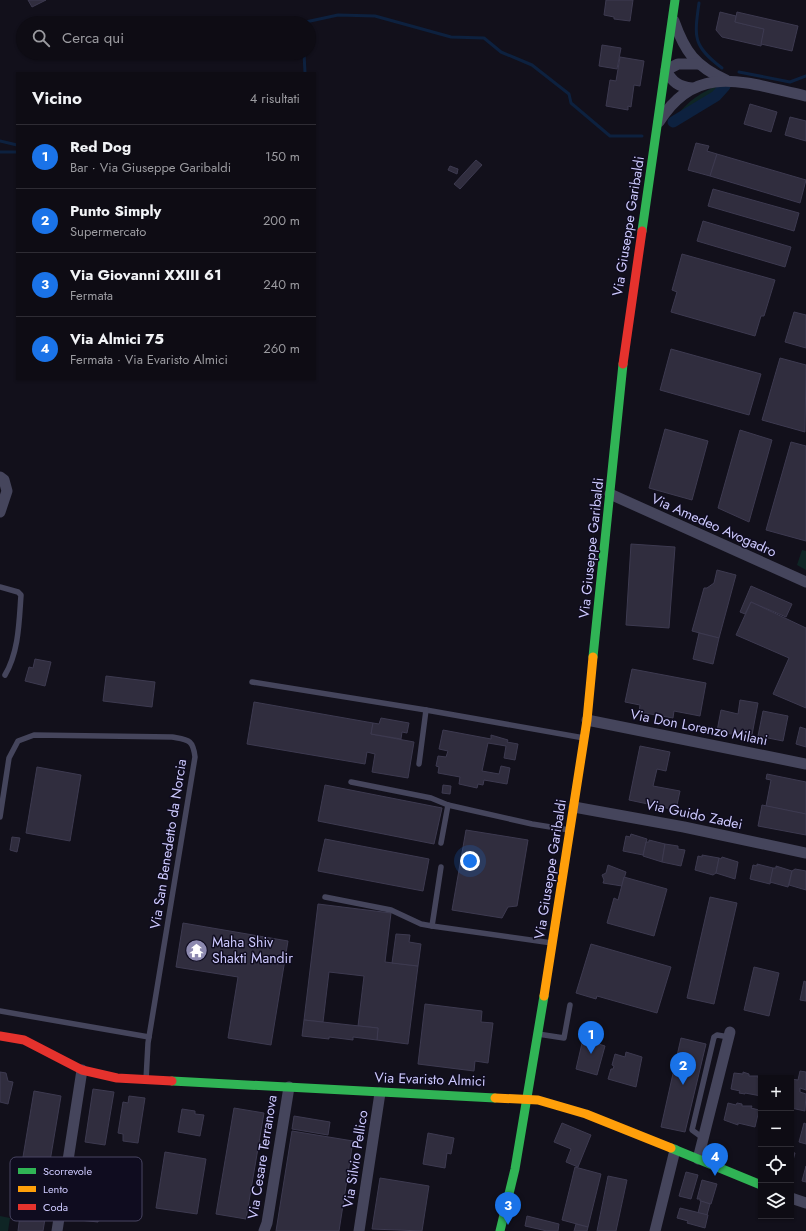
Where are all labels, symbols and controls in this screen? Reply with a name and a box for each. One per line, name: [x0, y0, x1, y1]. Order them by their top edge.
search box: [16, 16, 316, 60]
icon: search: [30, 27, 52, 49]
text: Cerca qui: [62, 27, 124, 49]
text: Vicino: [32, 86, 82, 110]
text: 4 risultati: [250, 89, 300, 108]
text: Red Dog: [70, 136, 131, 158]
text: 1: [42, 147, 48, 166]
text: 150 m: [265, 147, 300, 166]
street label: Via Giuseppe Garibaldi: [607, 155, 649, 297]
text: Bar · Via Giuseppe Garibaldi: [70, 158, 231, 177]
text: Punto Simply: [70, 200, 161, 222]
text: 2: [41, 211, 49, 230]
text: 200 m: [263, 211, 300, 230]
text: Supermercato: [70, 222, 146, 241]
text: Via Giovanni XXIII 61: [70, 264, 222, 286]
text: 3: [41, 275, 49, 294]
text: 240 m: [263, 275, 300, 294]
text: Fermata: [70, 286, 113, 305]
text: Via Almici 75: [70, 328, 164, 350]
text: 4: [40, 339, 50, 358]
text: 260 m: [263, 339, 300, 358]
text: Fermata · Via Evaristo Almici: [70, 350, 228, 369]
street label: Via Giuseppe Garibaldi: [574, 477, 608, 619]
street label: Via Amedeo Avogadro: [648, 488, 780, 562]
street label: Via Don Lorenzo Milani: [629, 704, 769, 750]
street label: Via San Benedetto da Norcia: [145, 757, 191, 931]
street label: Via Guido Zadei: [644, 794, 744, 834]
street label: Via Giuseppe Garibaldi: [529, 798, 571, 940]
your location: [460, 851, 480, 871]
place label: Maha Shiv Shakti Mandir: [212, 932, 293, 968]
temple icon: Maha Shiv Shakti Mandir: [184, 937, 210, 963]
pin: 1: [578, 1021, 604, 1054]
pin: 2: [670, 1052, 696, 1085]
street label: Via Evaristo Almici: [374, 1067, 486, 1091]
map controls: [758, 1075, 794, 1219]
button: +: [758, 1075, 794, 1111]
street label: Via Cesare Terranova: [242, 1094, 282, 1220]
street label: Via Silvio Pellico: [337, 1108, 373, 1209]
button: −: [758, 1111, 794, 1147]
pin: 4: [702, 1143, 728, 1176]
button: locate: [758, 1147, 794, 1183]
legend: [10, 1157, 142, 1221]
text: Scorrevole: [43, 1163, 92, 1179]
text: Lento: [43, 1181, 68, 1197]
button: layers: [758, 1183, 794, 1219]
pin: 3: [495, 1192, 521, 1225]
text: Coda: [43, 1199, 68, 1215]

